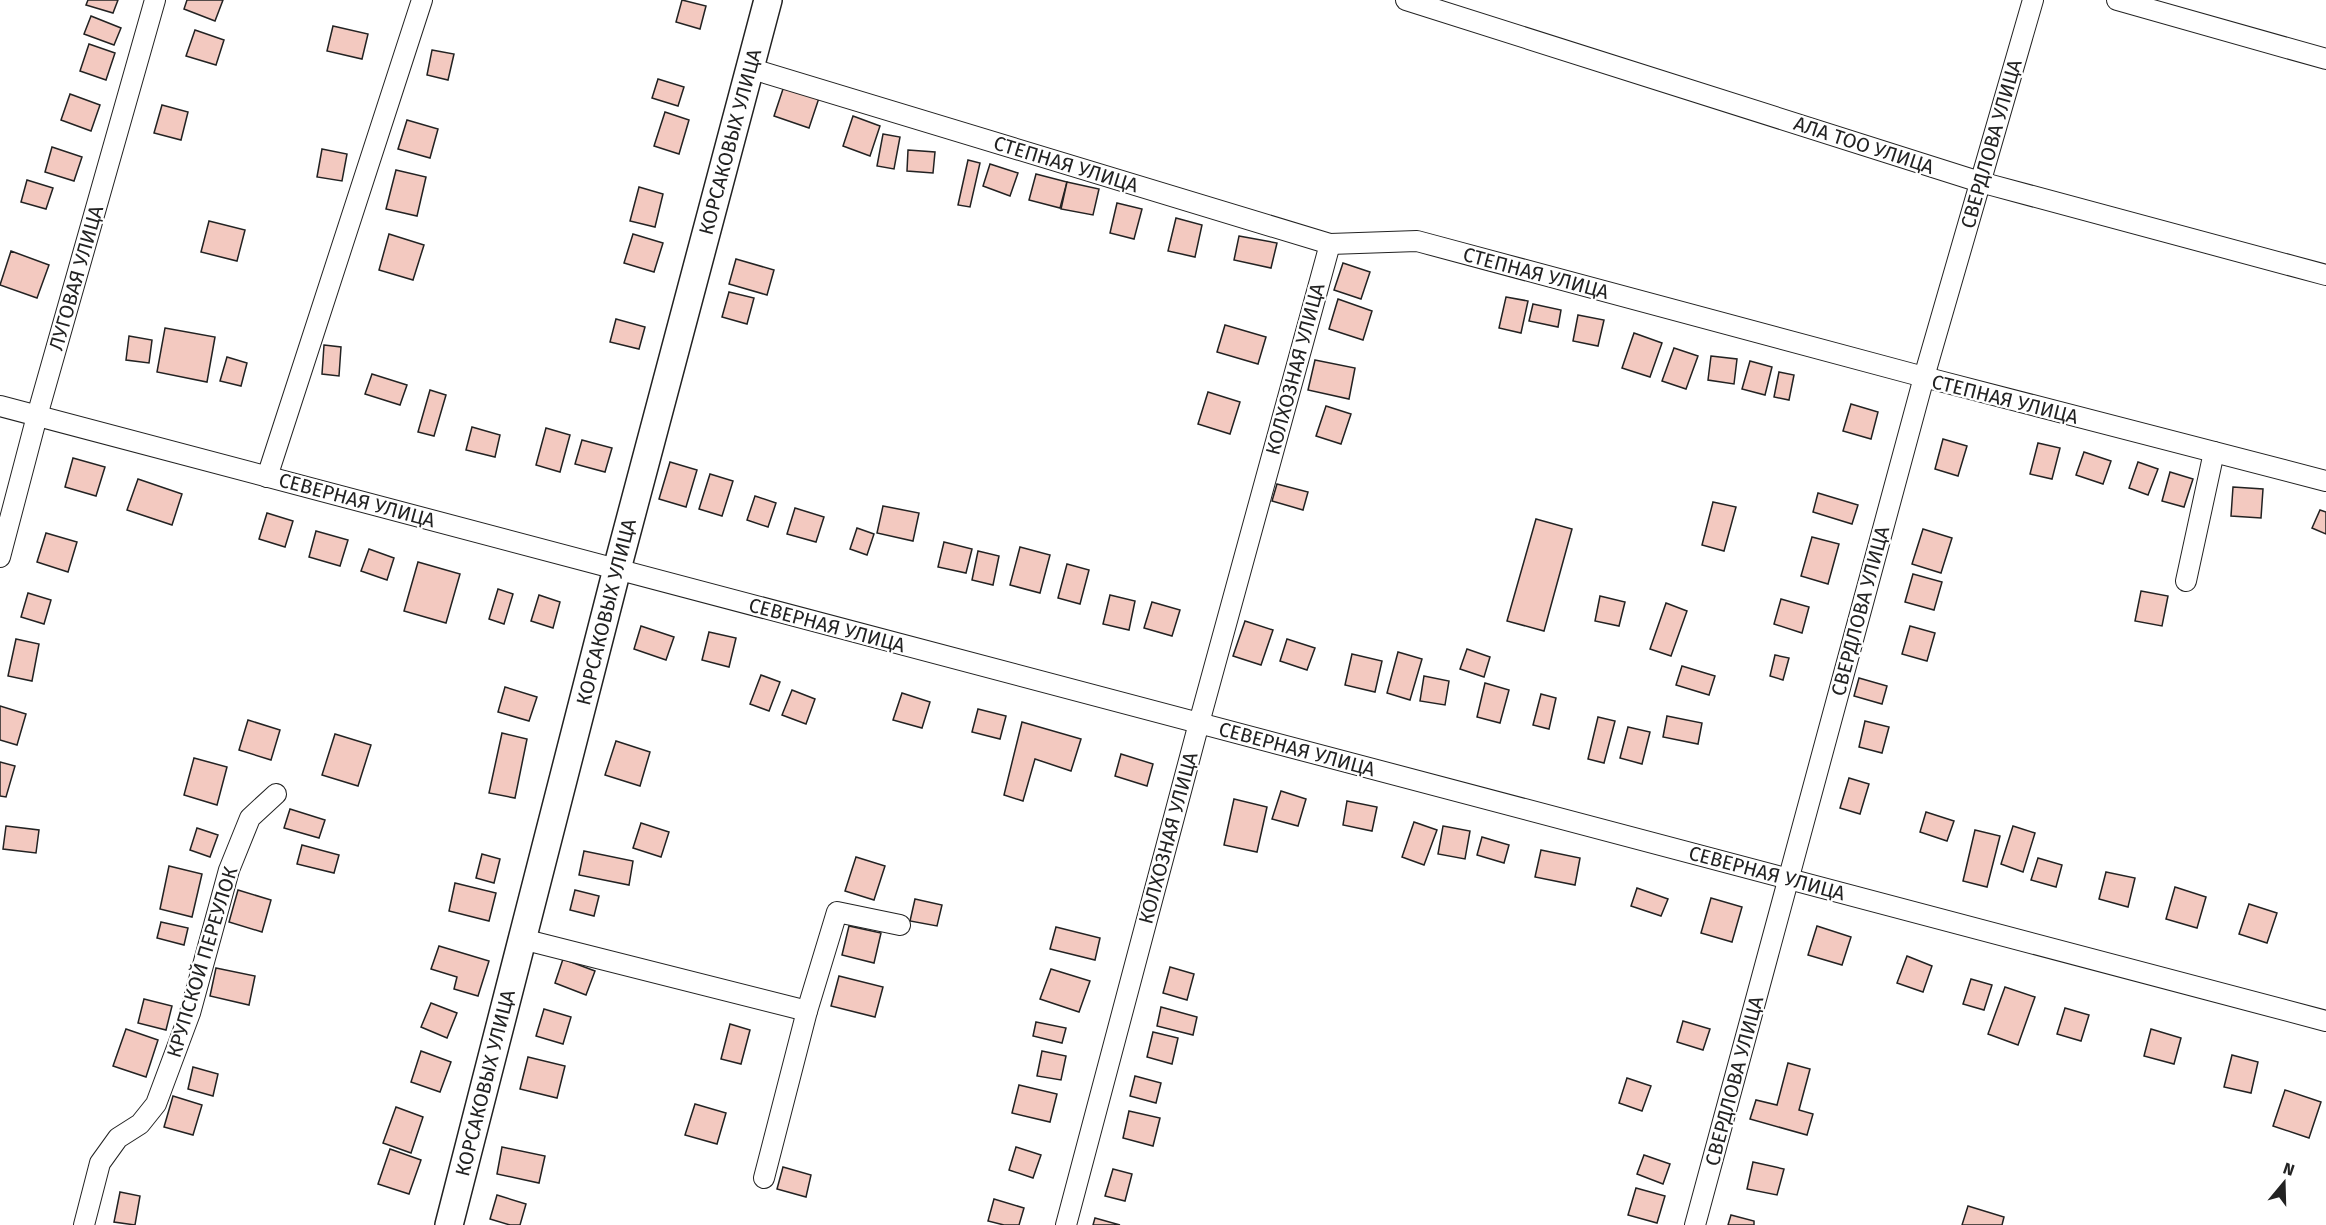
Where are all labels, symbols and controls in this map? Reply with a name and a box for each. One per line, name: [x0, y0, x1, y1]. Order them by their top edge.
street label: КОРСАКОВЫХ УЛИЦА: [694, 46, 767, 238]
street label: СВЕРДЛОВА УЛИЦА: [1955, 56, 2027, 231]
street label: АЛА ТОО УЛИЦА: [1791, 111, 1938, 179]
street label: СТЕПНАЯ УЛИЦА: [991, 131, 1142, 198]
street label: ЛУГОВАЯ УЛИЦА: [44, 202, 108, 353]
street label: СТЕПНАЯ УЛИЦА: [1460, 242, 1612, 304]
street label: КОЛХОЗНАЯ УЛИЦА: [1261, 280, 1330, 458]
street label: СТЕПНАЯ УЛИЦА: [1929, 369, 2081, 429]
street label: СЕВЕРНАЯ УЛИЦА: [276, 468, 438, 533]
street label: КОРСАКОВЫХ УЛИЦА: [571, 516, 641, 708]
street label: СВЕРДЛОВА УЛИЦА: [1826, 523, 1894, 698]
street label: СЕВЕРНАЯ УЛИЦА: [746, 593, 908, 658]
street label: СЕВЕРНАЯ УЛИЦА: [1216, 717, 1378, 782]
street label: КОЛХОЗНАЯ УЛИЦА: [1134, 749, 1203, 927]
street label: СЕВЕРНАЯ УЛИЦА: [1686, 841, 1848, 906]
street label: КРУПСКОЙ ПЕРЕУЛОК: [162, 863, 243, 1060]
street label: КОРСАКОВЫХ УЛИЦА: [450, 987, 520, 1179]
street label: СВЕРДЛОВА УЛИЦА: [1700, 993, 1768, 1168]
north arrow: [2254, 1153, 2314, 1213]
text: N: [2281, 1159, 2297, 1180]

